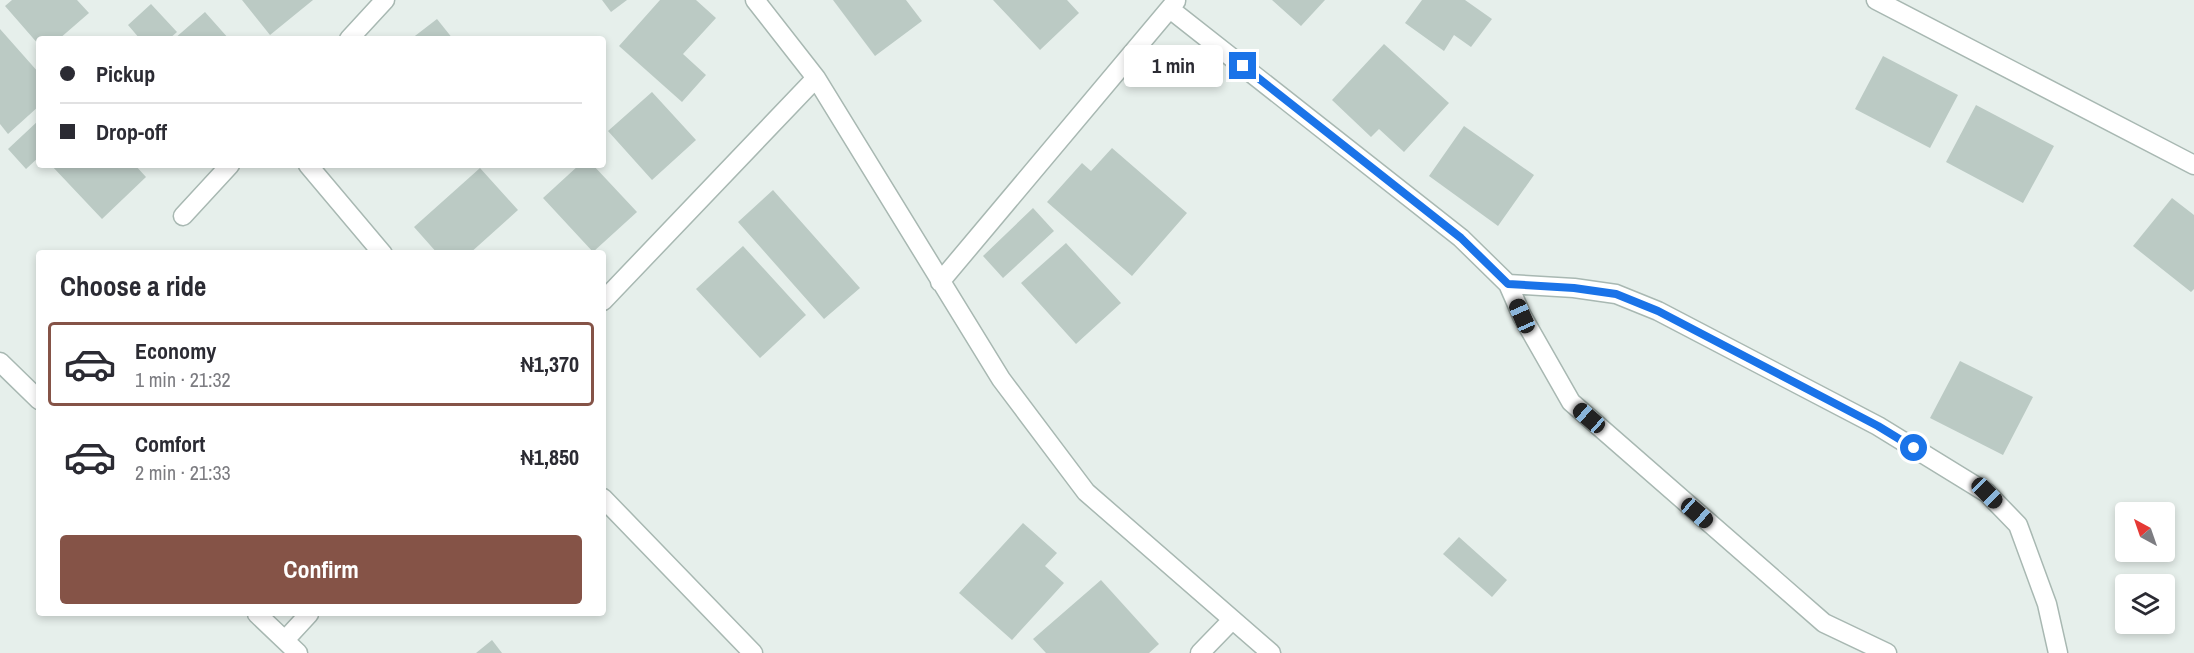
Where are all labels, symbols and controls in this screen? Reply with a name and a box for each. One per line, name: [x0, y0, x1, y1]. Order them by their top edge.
callout: 1 min: [1123, 45, 1222, 87]
text: 1 min: [1152, 52, 1195, 79]
route end: [1229, 52, 1256, 79]
text: Pickup: [96, 59, 155, 89]
text: Drop-off: [96, 117, 167, 147]
text: Choose a ride: [60, 268, 206, 304]
car: [1506, 296, 1538, 336]
text: Economy: [135, 336, 216, 366]
icon: car: [63, 337, 117, 391]
text: ₦1,370: [521, 349, 579, 379]
text: 1 min · 21:32: [135, 366, 231, 393]
car: [1570, 399, 1608, 437]
text: Comfort: [135, 429, 205, 459]
icon: car: [63, 430, 117, 484]
route start: [1900, 434, 1927, 461]
text: ₦1,850: [521, 442, 579, 472]
text: 2 min · 21:33: [135, 459, 231, 486]
car: [1968, 474, 2006, 512]
car: [1678, 494, 1716, 532]
north arrow: [2115, 502, 2175, 562]
map controls: [2115, 502, 2175, 634]
button: Confirm: [60, 535, 582, 604]
button: layers: [2115, 574, 2175, 634]

